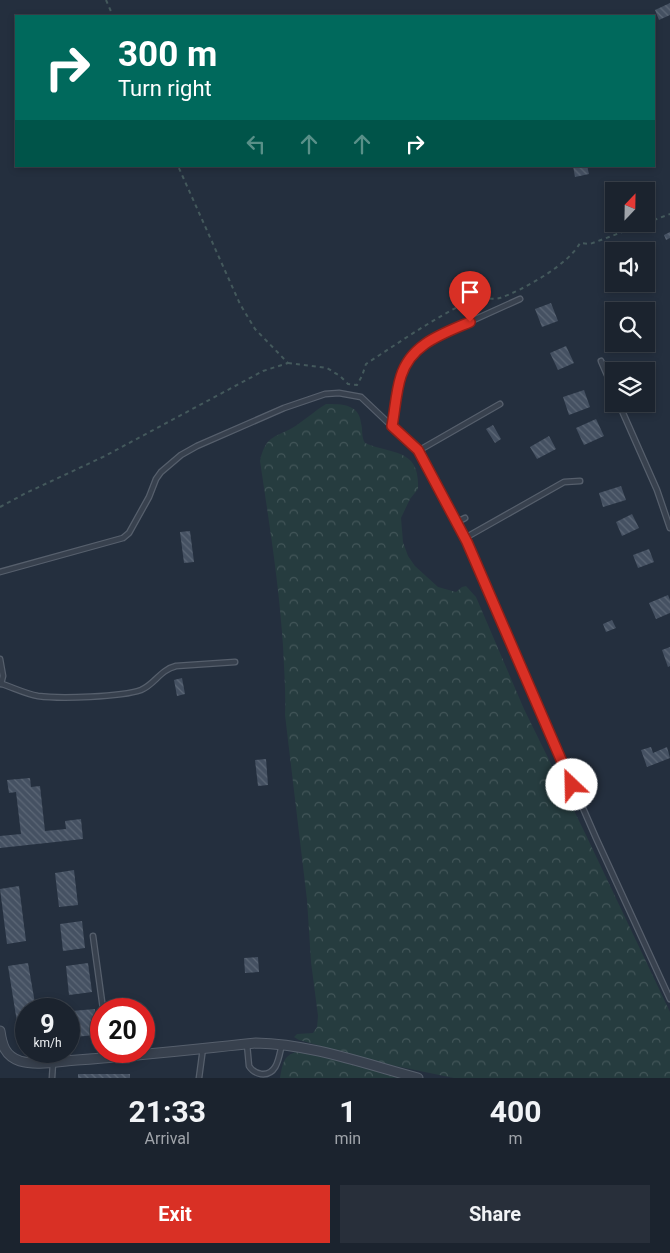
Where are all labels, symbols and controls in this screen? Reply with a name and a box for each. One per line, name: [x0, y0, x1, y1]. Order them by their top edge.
text: 300 m: [118, 34, 217, 75]
icon: right: [35, 35, 100, 100]
text: Turn right: [118, 76, 212, 101]
icon: left: [242, 130, 270, 158]
icon: ahead: [295, 130, 323, 158]
icon: ahead: [348, 130, 376, 158]
icon: right: [401, 130, 429, 158]
north arrow: [605, 182, 655, 232]
map controls: [605, 182, 655, 412]
button: sound: [605, 242, 655, 292]
pin: [449, 271, 491, 322]
icon: arrive: [456, 278, 484, 306]
button: search: [605, 302, 655, 352]
button: layers: [605, 362, 655, 412]
position arrow: [545, 758, 597, 810]
speed limit sign: 20: [90, 998, 155, 1063]
text: 9: [40, 1010, 55, 1039]
text: km/h: [33, 1036, 62, 1050]
text: 21:33: [129, 1094, 206, 1129]
text: 1: [339, 1094, 356, 1129]
text: 400: [490, 1094, 541, 1129]
text: Arrival: [145, 1129, 190, 1148]
text: min: [334, 1129, 361, 1148]
text: m: [509, 1129, 523, 1148]
button: Exit: [20, 1185, 330, 1243]
button: Share: [340, 1185, 650, 1243]

